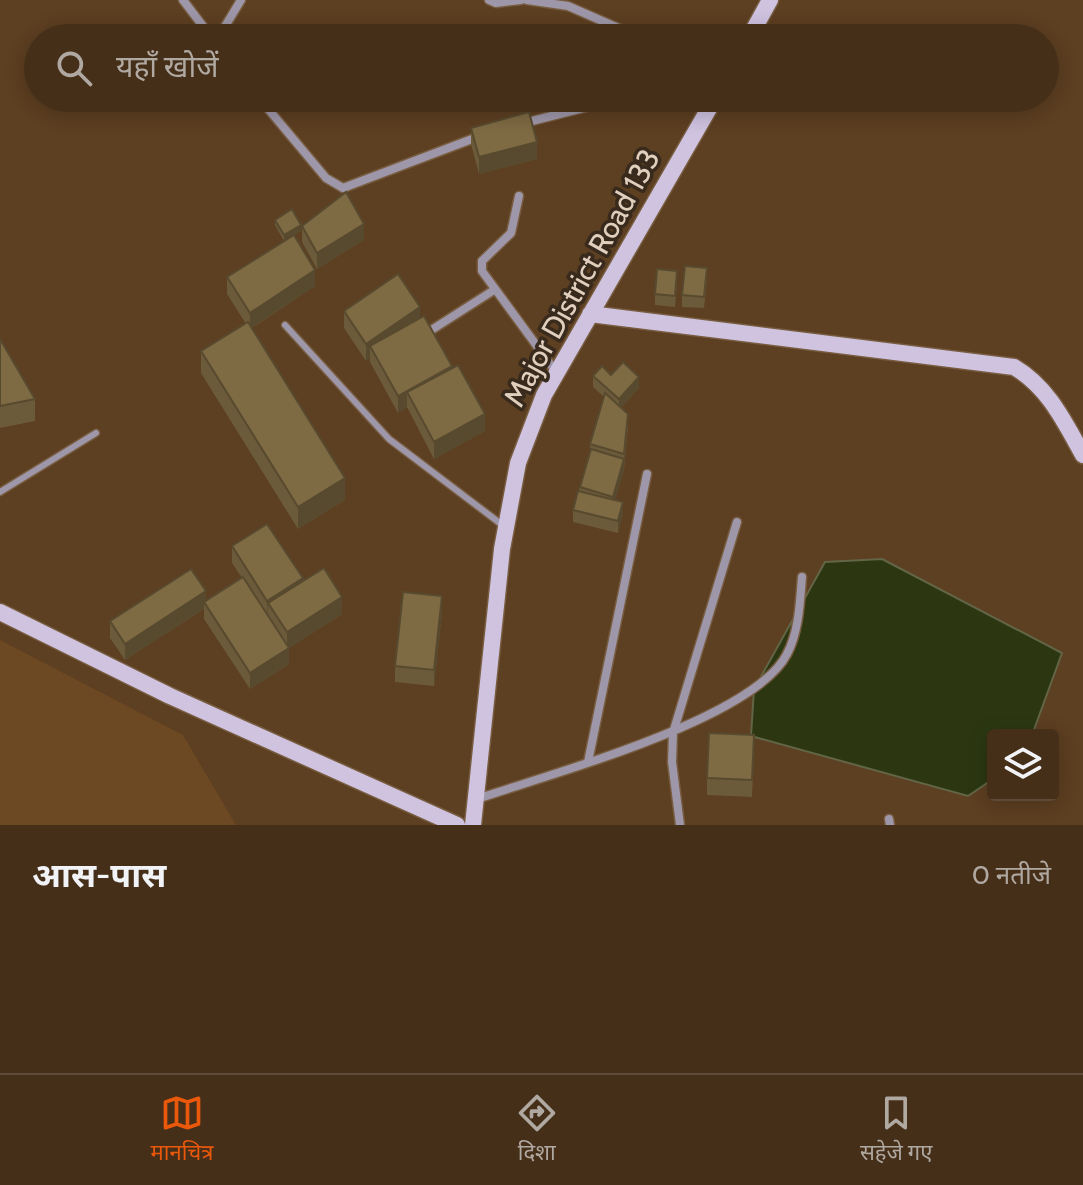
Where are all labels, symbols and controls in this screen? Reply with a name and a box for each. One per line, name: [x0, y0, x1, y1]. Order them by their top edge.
search box: [24, 24, 1059, 112]
icon: search: [52, 46, 96, 90]
text: यहाँ खोजें: [116, 48, 218, 85]
street label: Major District Road 133: [495, 143, 668, 413]
map controls: [987, 729, 1059, 801]
button: layers: [987, 729, 1059, 801]
text: आस-पास: [32, 854, 166, 896]
text: 0 नतीजे: [972, 859, 1051, 891]
tab: मानचित्र: [151, 1091, 214, 1169]
tab: दिशा: [515, 1091, 559, 1169]
tab: सहेजे गए: [860, 1091, 932, 1169]

